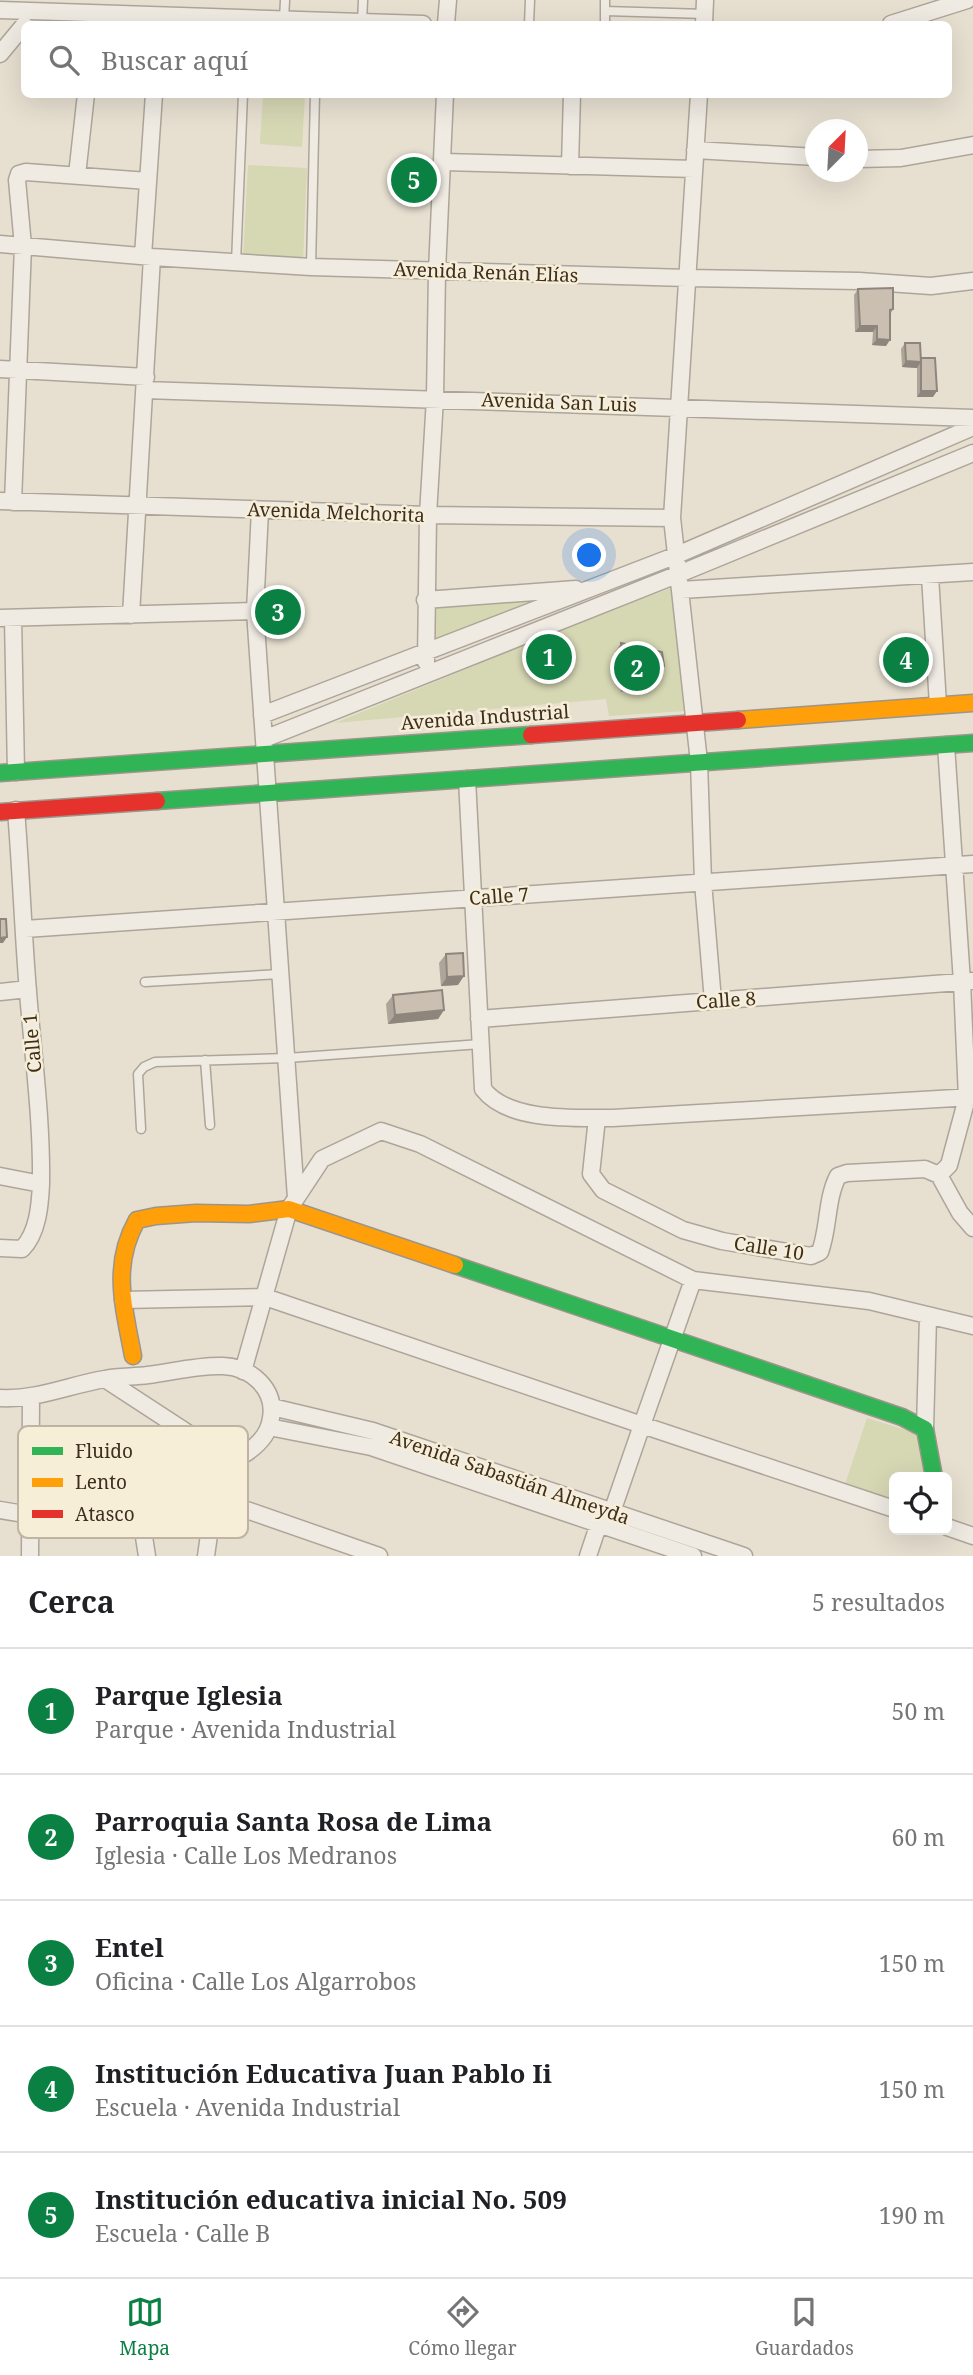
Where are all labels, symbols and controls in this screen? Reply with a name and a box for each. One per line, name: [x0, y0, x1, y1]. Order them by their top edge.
search box: [21, 21, 952, 98]
icon: search: [45, 41, 83, 79]
text: Buscar aquí: [101, 42, 248, 78]
north arrow: [805, 119, 868, 182]
pin: 5: [391, 154, 437, 206]
street label: Avenida Renán Elías: [393, 256, 579, 288]
street label: Avenida San Luis: [481, 386, 637, 418]
street label: Avenida Melchorita: [247, 496, 425, 528]
your location: [572, 538, 606, 572]
pin: 3: [255, 586, 301, 638]
pin: 1: [526, 631, 572, 683]
pin: 4: [883, 634, 929, 686]
pin: 2: [614, 642, 660, 694]
street label: Avenida Industrial: [400, 698, 570, 736]
street label: Calle 7: [468, 881, 530, 911]
street label: Calle 8: [695, 985, 757, 1015]
street label: Calle 1: [16, 1012, 48, 1074]
street label: Calle 10: [732, 1230, 806, 1266]
street label: Avenida Sabastián Almeyda: [387, 1424, 633, 1530]
legend: [18, 1426, 248, 1538]
text: Fluido: [75, 1438, 133, 1464]
text: Lento: [75, 1469, 127, 1495]
map controls: [889, 1472, 952, 1535]
button: locate: [889, 1472, 952, 1535]
text: Atasco: [75, 1501, 135, 1527]
text: Cerca: [28, 1581, 115, 1622]
text: 5 resultados: [812, 1586, 945, 1618]
text: Parque Iglesia: [95, 1677, 283, 1713]
text: 1: [45, 1695, 58, 1727]
text: 50 m: [892, 1695, 945, 1727]
text: Parque · Avenida Industrial: [95, 1713, 396, 1745]
text: Parroquia Santa Rosa de Lima: [95, 1803, 492, 1839]
text: 2: [45, 1821, 58, 1853]
text: 60 m: [892, 1821, 945, 1853]
text: Iglesia · Calle Los Medranos: [95, 1839, 397, 1871]
text: Entel: [95, 1929, 164, 1965]
text: 3: [45, 1947, 58, 1979]
text: 150 m: [879, 1947, 945, 1979]
text: Oficina · Calle Los Algarrobos: [95, 1965, 416, 1997]
text: Institución Educativa Juan Pablo Ii: [95, 2055, 552, 2091]
text: 4: [45, 2073, 58, 2105]
text: 150 m: [879, 2073, 945, 2105]
text: Escuela · Avenida Industrial: [95, 2091, 400, 2123]
text: Institución educativa inicial No. 509: [95, 2181, 567, 2217]
text: 5: [45, 2199, 58, 2231]
text: 190 m: [879, 2199, 945, 2231]
text: Escuela · Calle B: [95, 2217, 270, 2249]
tab: Mapa: [119, 2293, 170, 2361]
tab: Cómo llegar: [408, 2293, 517, 2361]
tab: Guardados: [755, 2293, 854, 2361]

